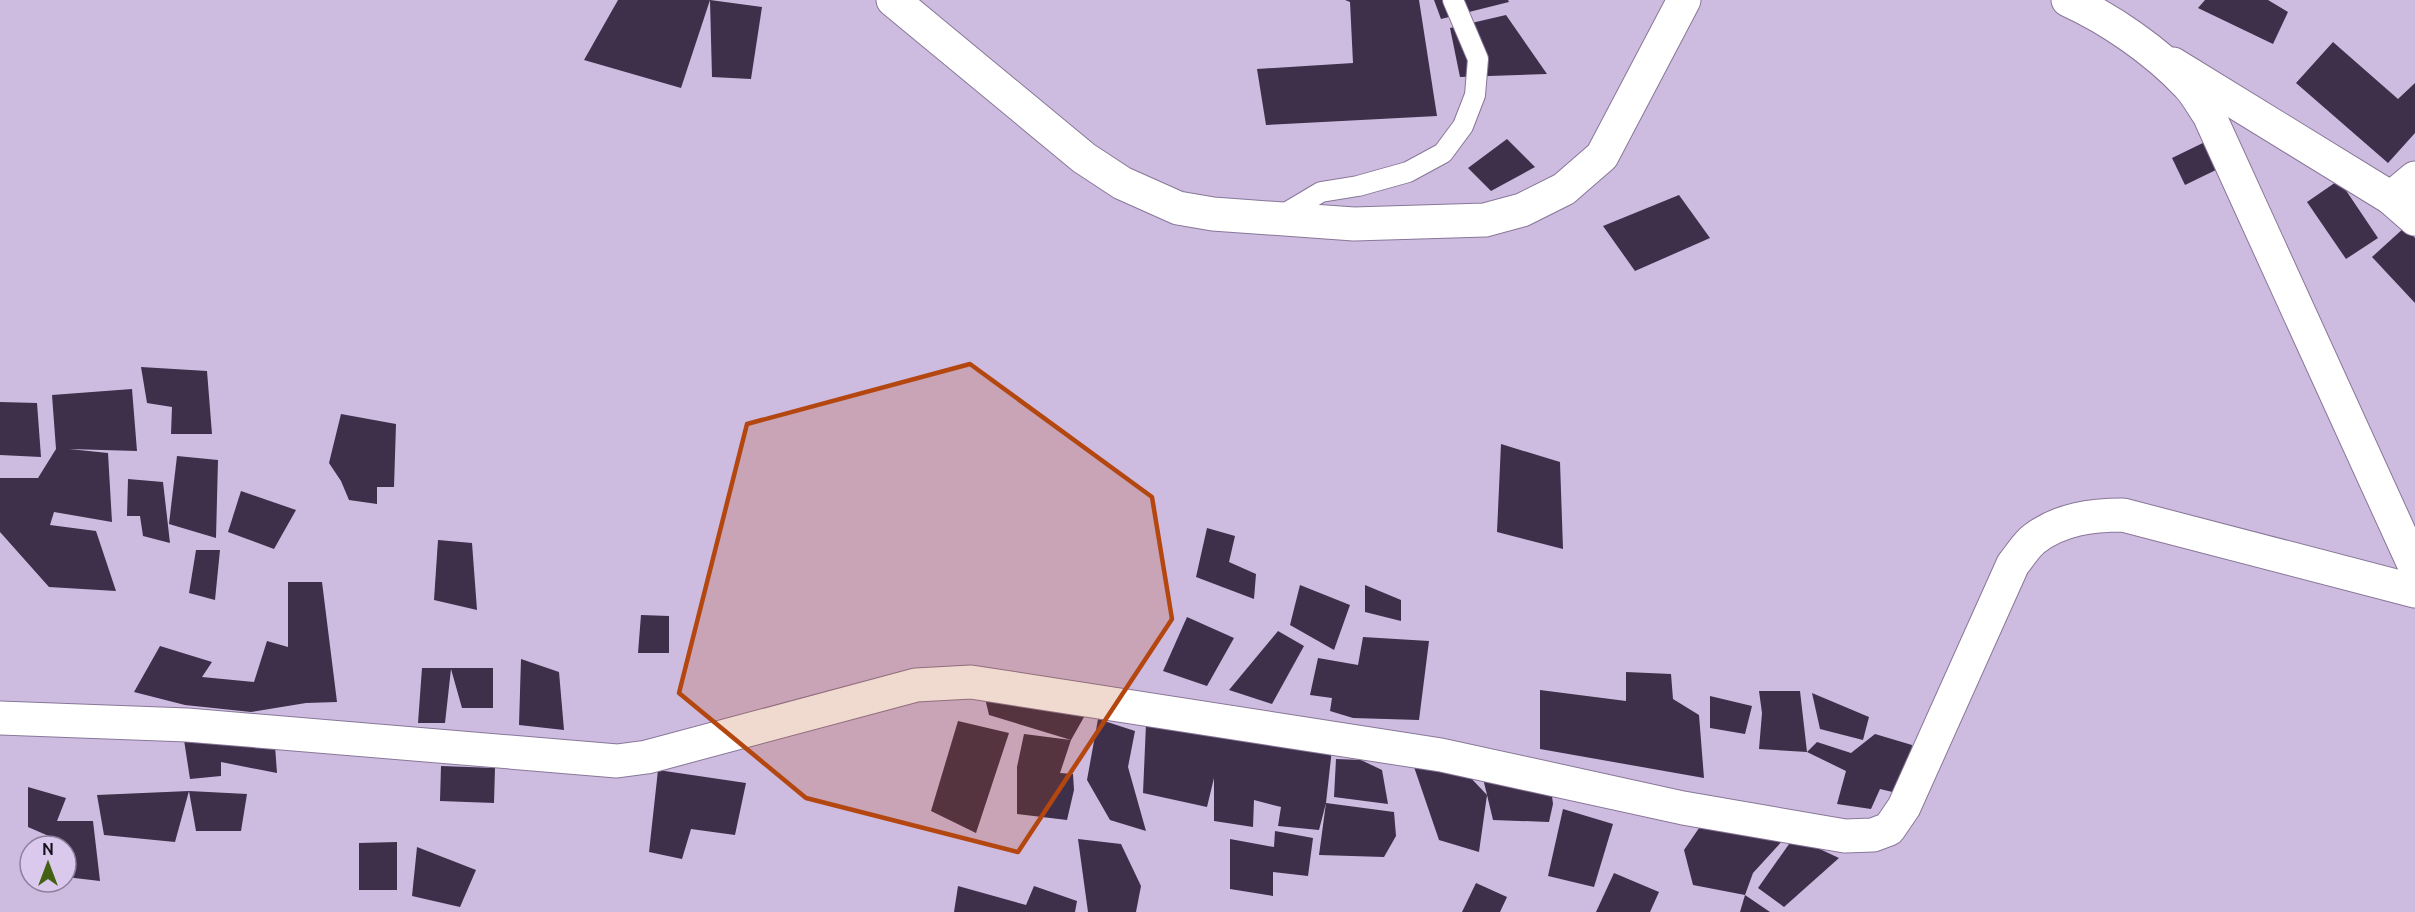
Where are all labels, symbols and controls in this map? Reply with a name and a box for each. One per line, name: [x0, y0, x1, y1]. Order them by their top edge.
north arrow: [18, 834, 78, 894]
text: N: [42, 840, 54, 858]

